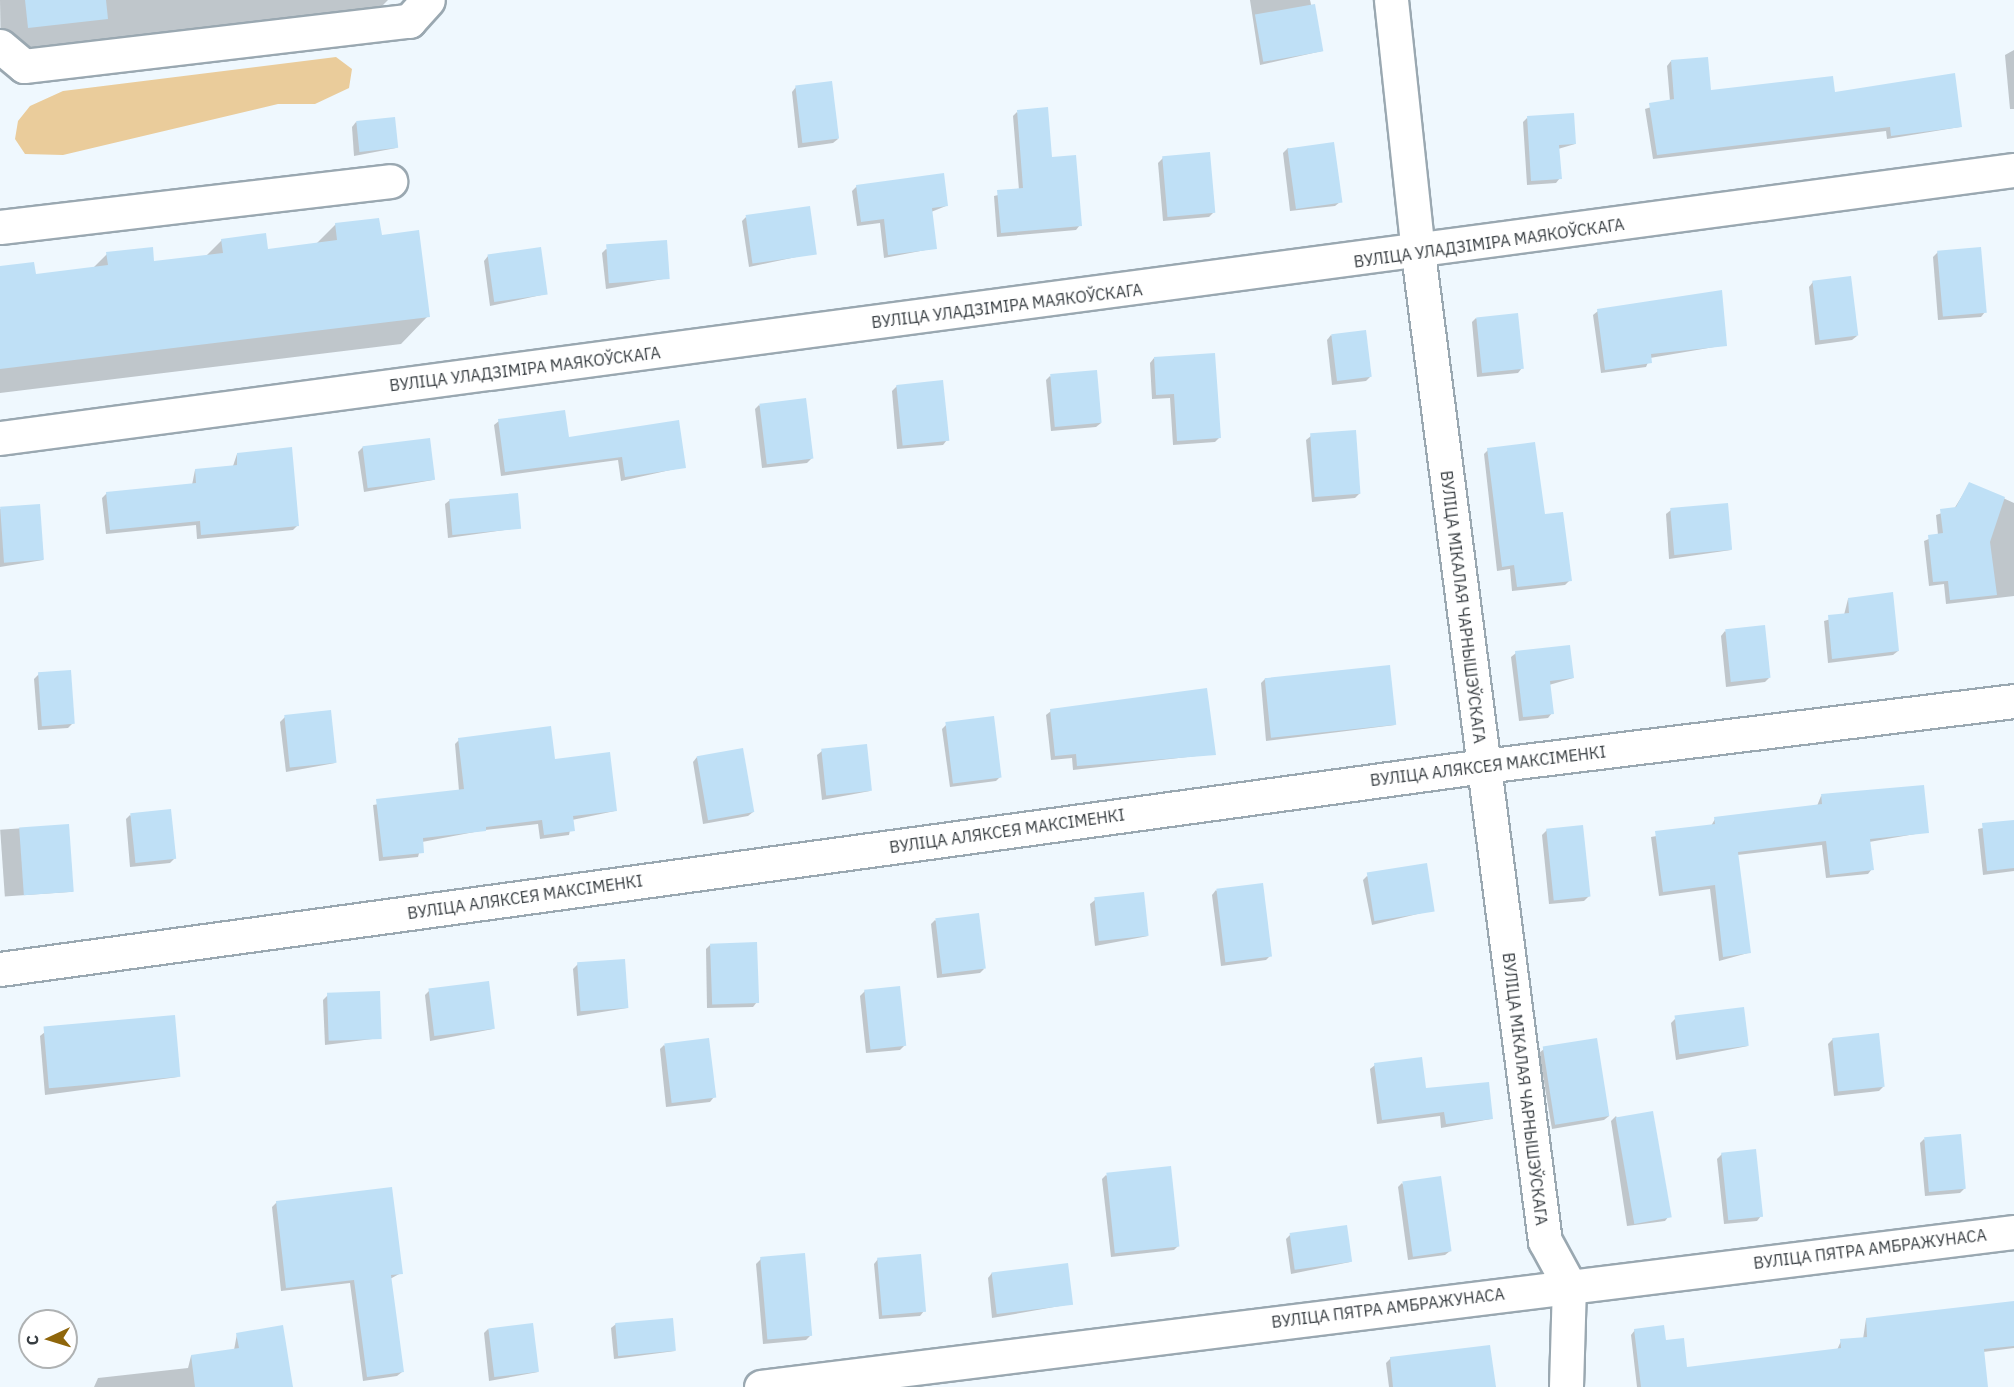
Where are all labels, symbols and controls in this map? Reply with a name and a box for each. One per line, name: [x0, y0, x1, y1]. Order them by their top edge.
street label: ВУЛІЦА УЛАДЗІМІРА МАЯКОЎСКАГА: [1352, 214, 1626, 272]
street label: ВУЛІЦА УЛАДЗІМІРА МАЯКОЎСКАГА: [870, 280, 1144, 332]
street label: ВУЛІЦА УЛАДЗІМІРА МАЯКОЎСКАГА: [388, 343, 662, 395]
street label: ВУЛІЦА МІКАЛАЯ ЧАРНЫШЭЎСКАГА: [1437, 469, 1489, 745]
street label: ВУЛІЦА АЛЯКСЕЯ МАКСІМЕНКІ: [1369, 742, 1607, 790]
street label: ВУЛІЦА АЛЯКСЕЯ МАКСІМЕНКІ: [888, 805, 1126, 857]
street label: ВУЛІЦА АЛЯКСЕЯ МАКСІМЕНКІ: [406, 871, 644, 923]
street label: ВУЛІЦА МІКАЛАЯ ЧАРНЫШЭЎСКАГА: [1499, 951, 1551, 1227]
street label: ВУЛІЦА ПЯТРА АМБРАЖУНАСА: [1752, 1225, 1988, 1273]
street label: ВУЛІЦА ПЯТРА АМБРАЖУНАСА: [1270, 1284, 1506, 1332]
north arrow: [18, 1309, 78, 1369]
text: С: [22, 1334, 42, 1346]

